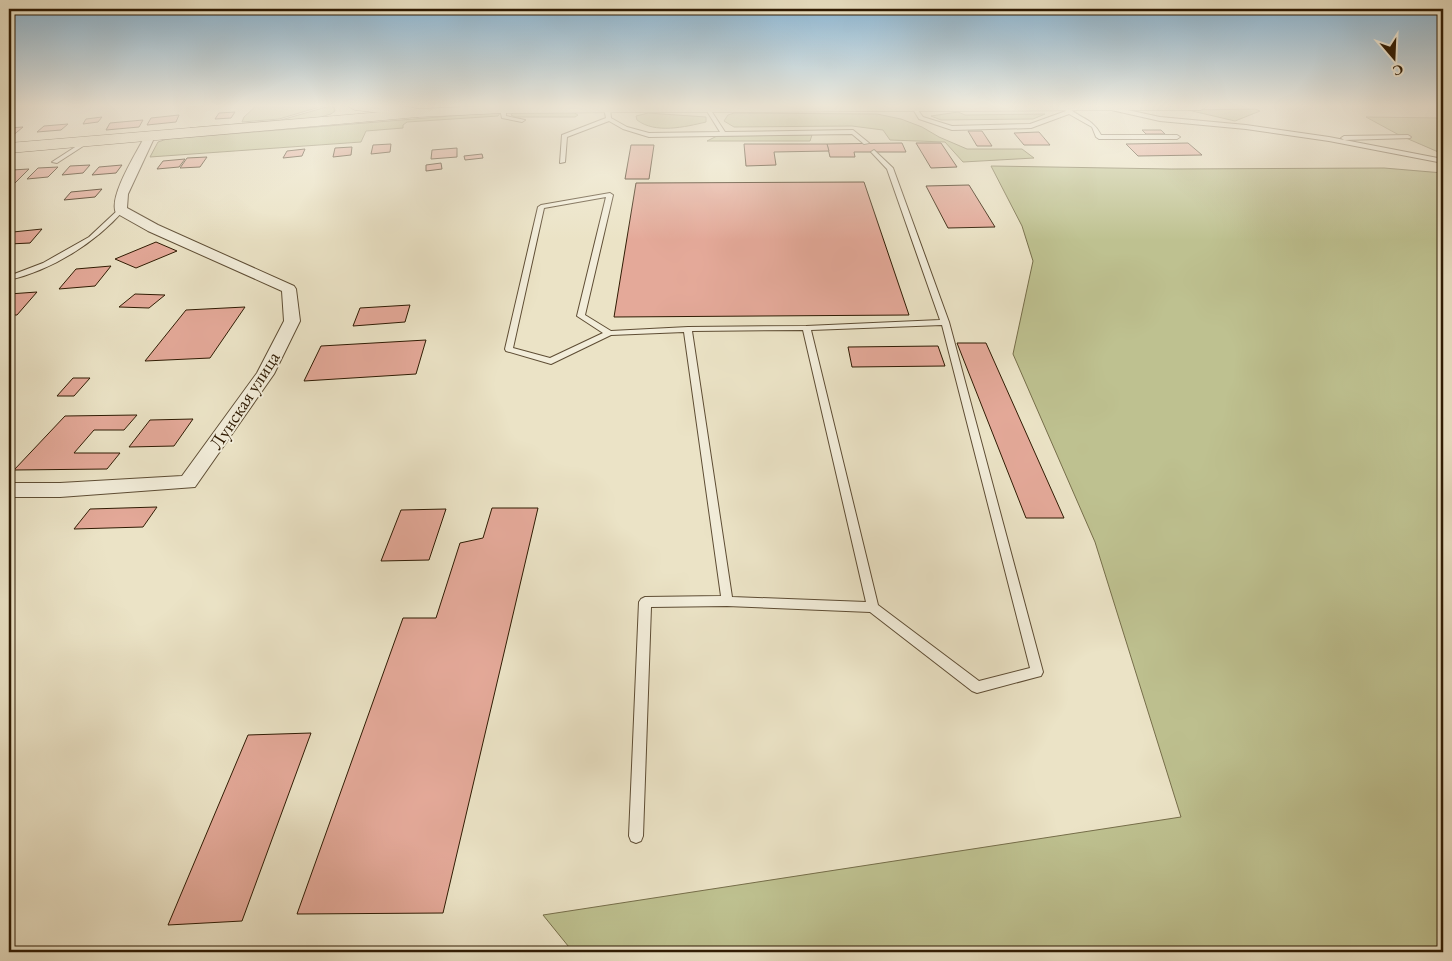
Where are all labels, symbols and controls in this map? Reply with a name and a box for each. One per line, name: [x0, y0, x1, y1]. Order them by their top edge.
north arrow: [1370, 32, 1420, 82]
text: С: [1391, 60, 1406, 80]
street label: Лунская улица: [203, 346, 286, 454]

